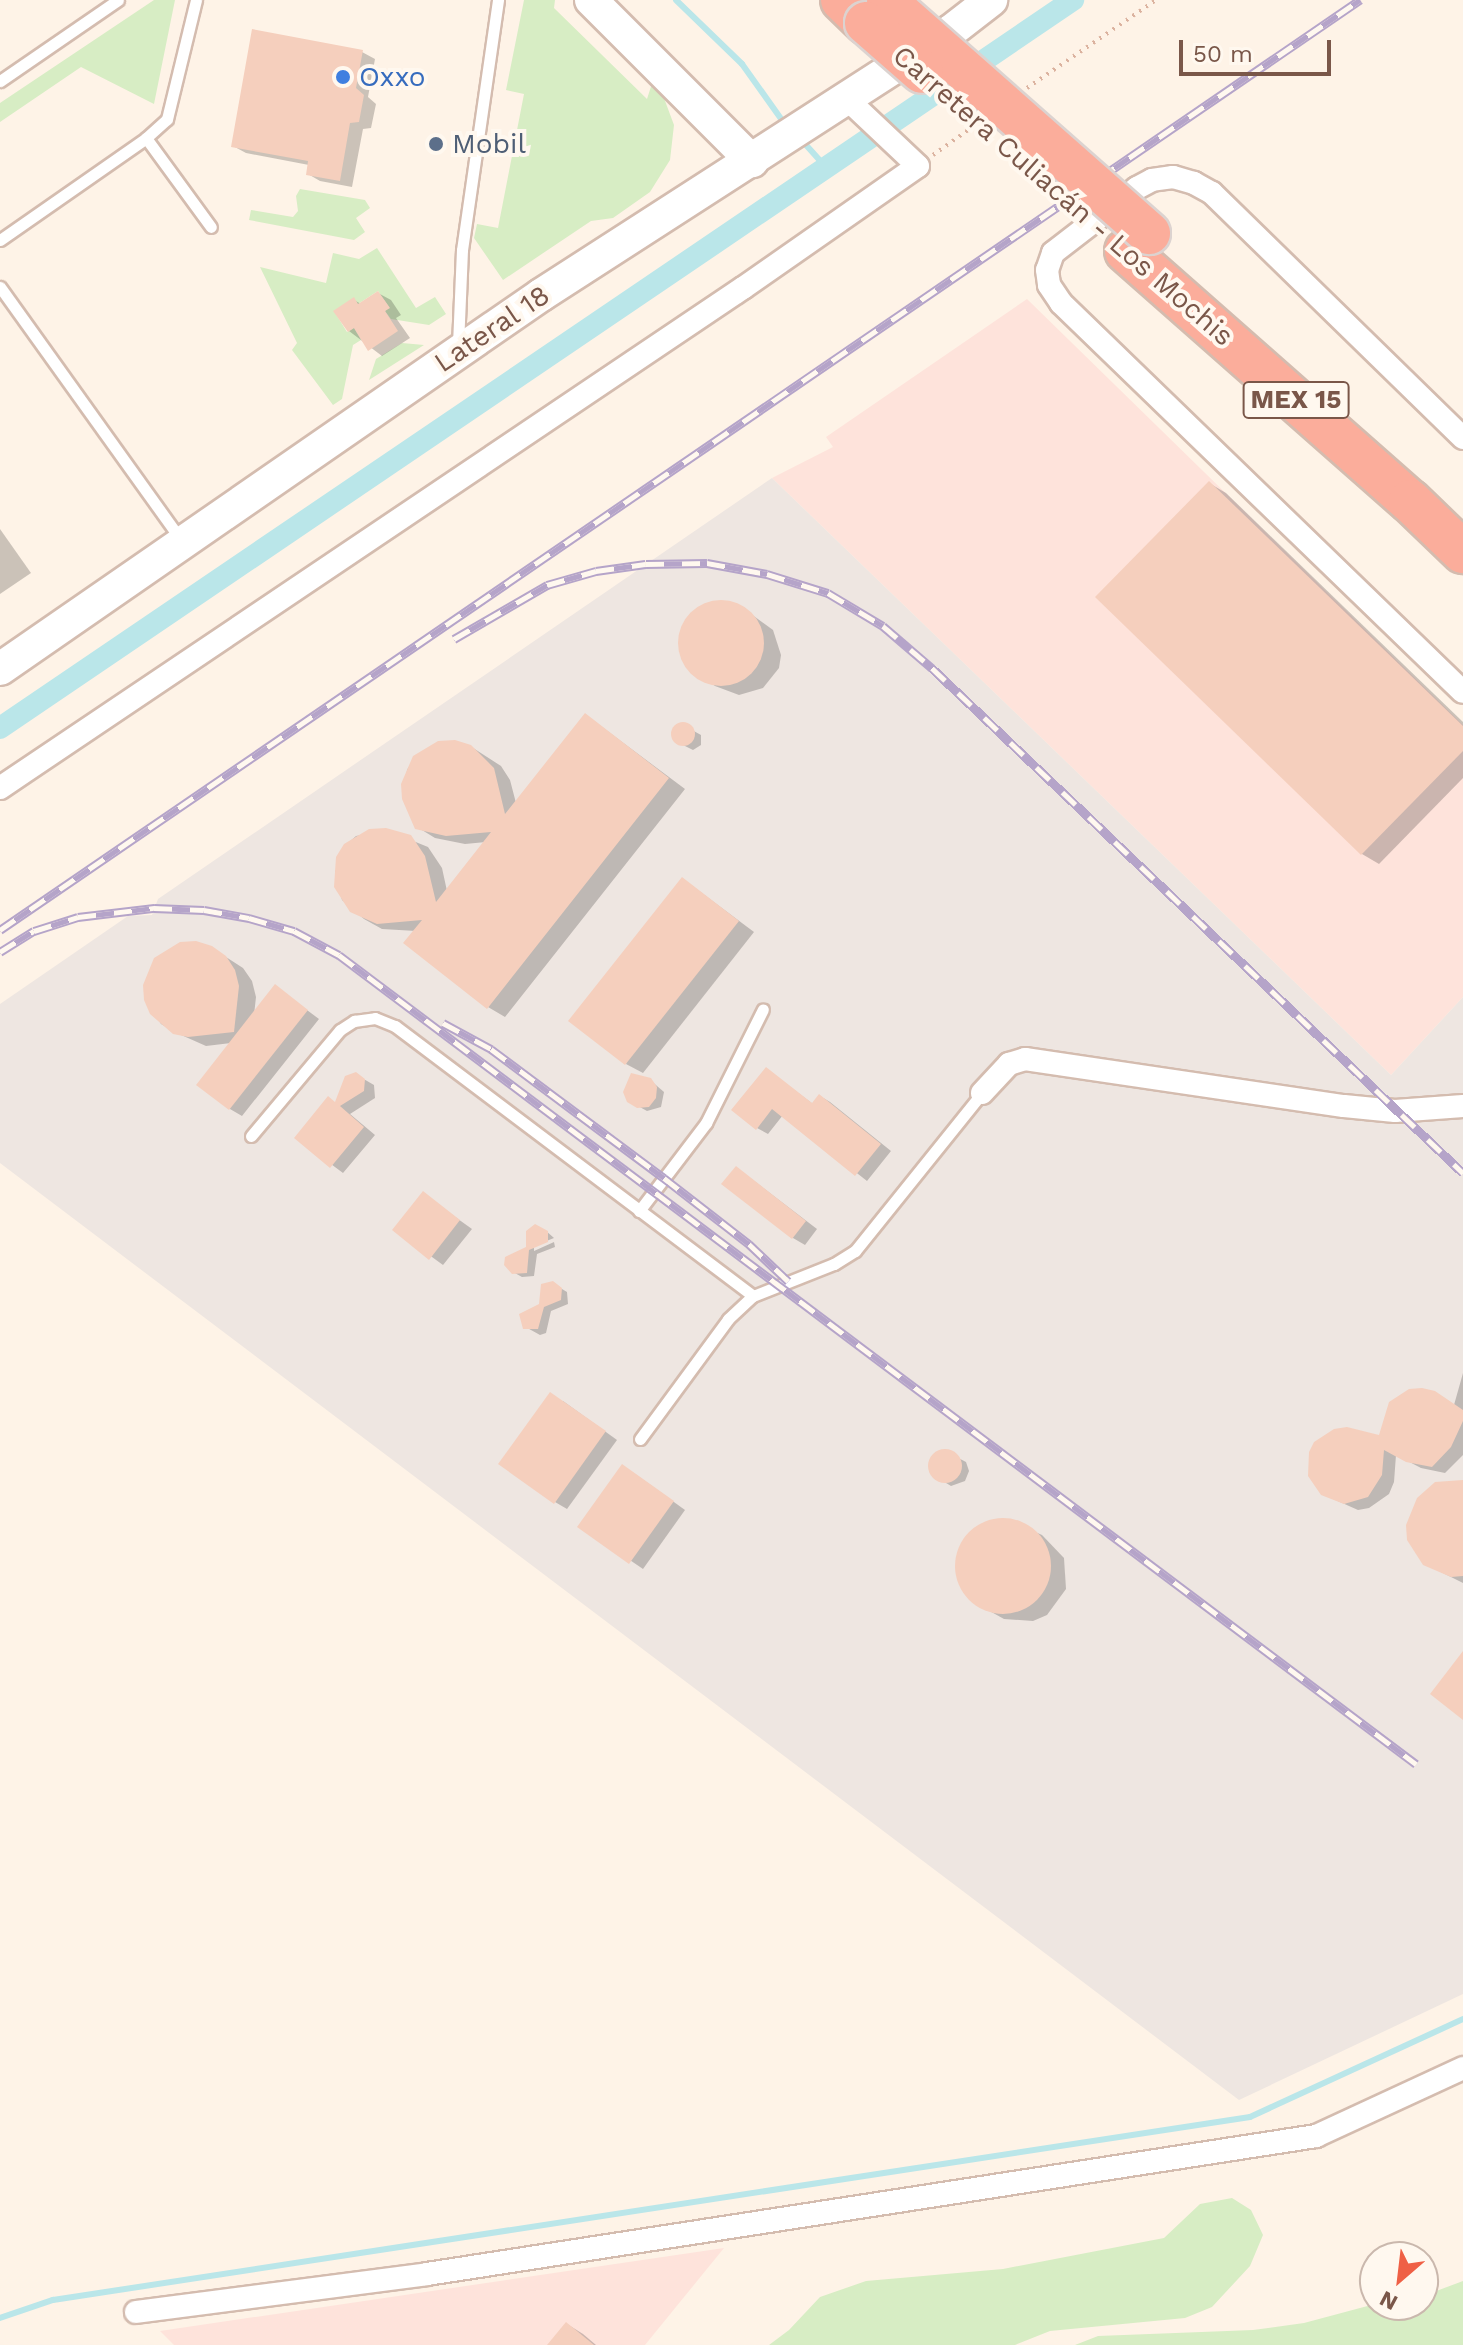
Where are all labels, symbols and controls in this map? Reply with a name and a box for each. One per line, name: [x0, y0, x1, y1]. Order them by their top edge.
scale bar: [1183, 24, 1335, 74]
street label: Carretera Culiacán - Los Mochis: [885, 39, 1241, 353]
text: 50 m: [1193, 40, 1253, 68]
place label: Oxxo: [359, 60, 426, 94]
marker: Oxxo: [334, 68, 352, 86]
place label: Mobil: [452, 127, 526, 161]
marker: Mobil: [427, 135, 445, 153]
street label: Lateral 18: [427, 278, 557, 380]
road number: MEX 15: [1242, 378, 1350, 422]
north arrow: [1359, 2241, 1439, 2321]
text: N: [1375, 2286, 1402, 2316]

